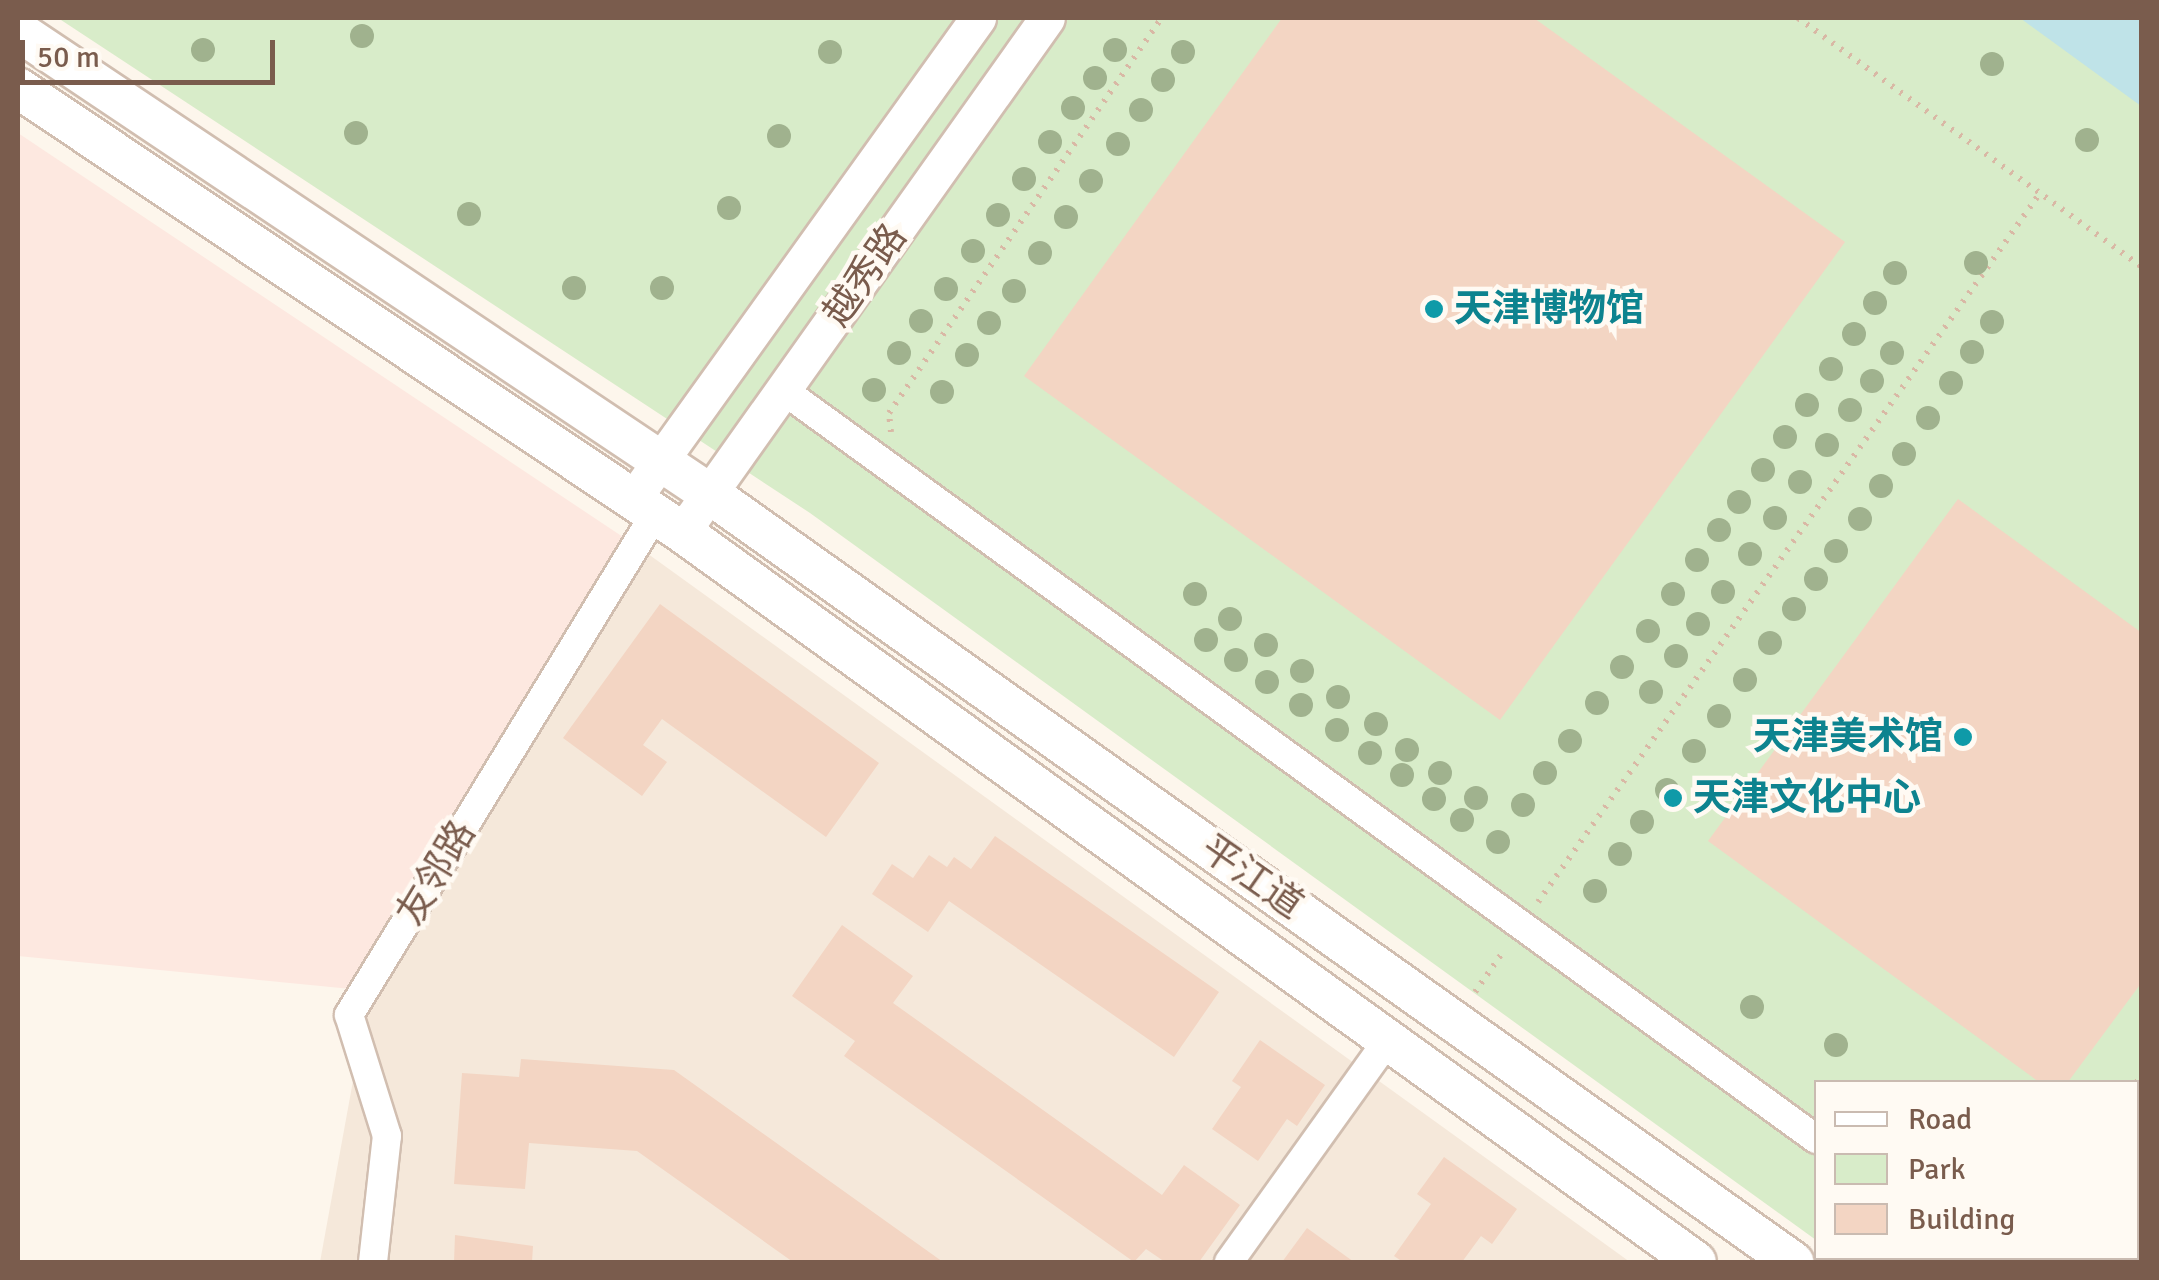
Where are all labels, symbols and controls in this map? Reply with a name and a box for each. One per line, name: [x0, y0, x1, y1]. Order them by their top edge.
scale bar: [25, 20, 280, 82]
text: 50 m: [37, 39, 100, 76]
street label: 越秀路: [814, 215, 916, 335]
place label: 天津博物馆: [1454, 286, 1644, 332]
marker: 天津博物馆: [1423, 298, 1445, 320]
place label: 天津美术馆: [1753, 714, 1943, 760]
marker: 天津美术馆: [1952, 726, 1974, 748]
place label: 天津文化中心: [1693, 775, 1921, 821]
marker: 天津文化中心: [1662, 787, 1684, 809]
street label: 友邻路: [387, 812, 485, 934]
street label: 平江道: [1192, 826, 1312, 928]
legend: [1814, 1080, 2139, 1260]
text: Road: [1908, 1101, 1972, 1138]
text: Park: [1908, 1151, 1966, 1188]
text: Building: [1908, 1201, 2015, 1238]

